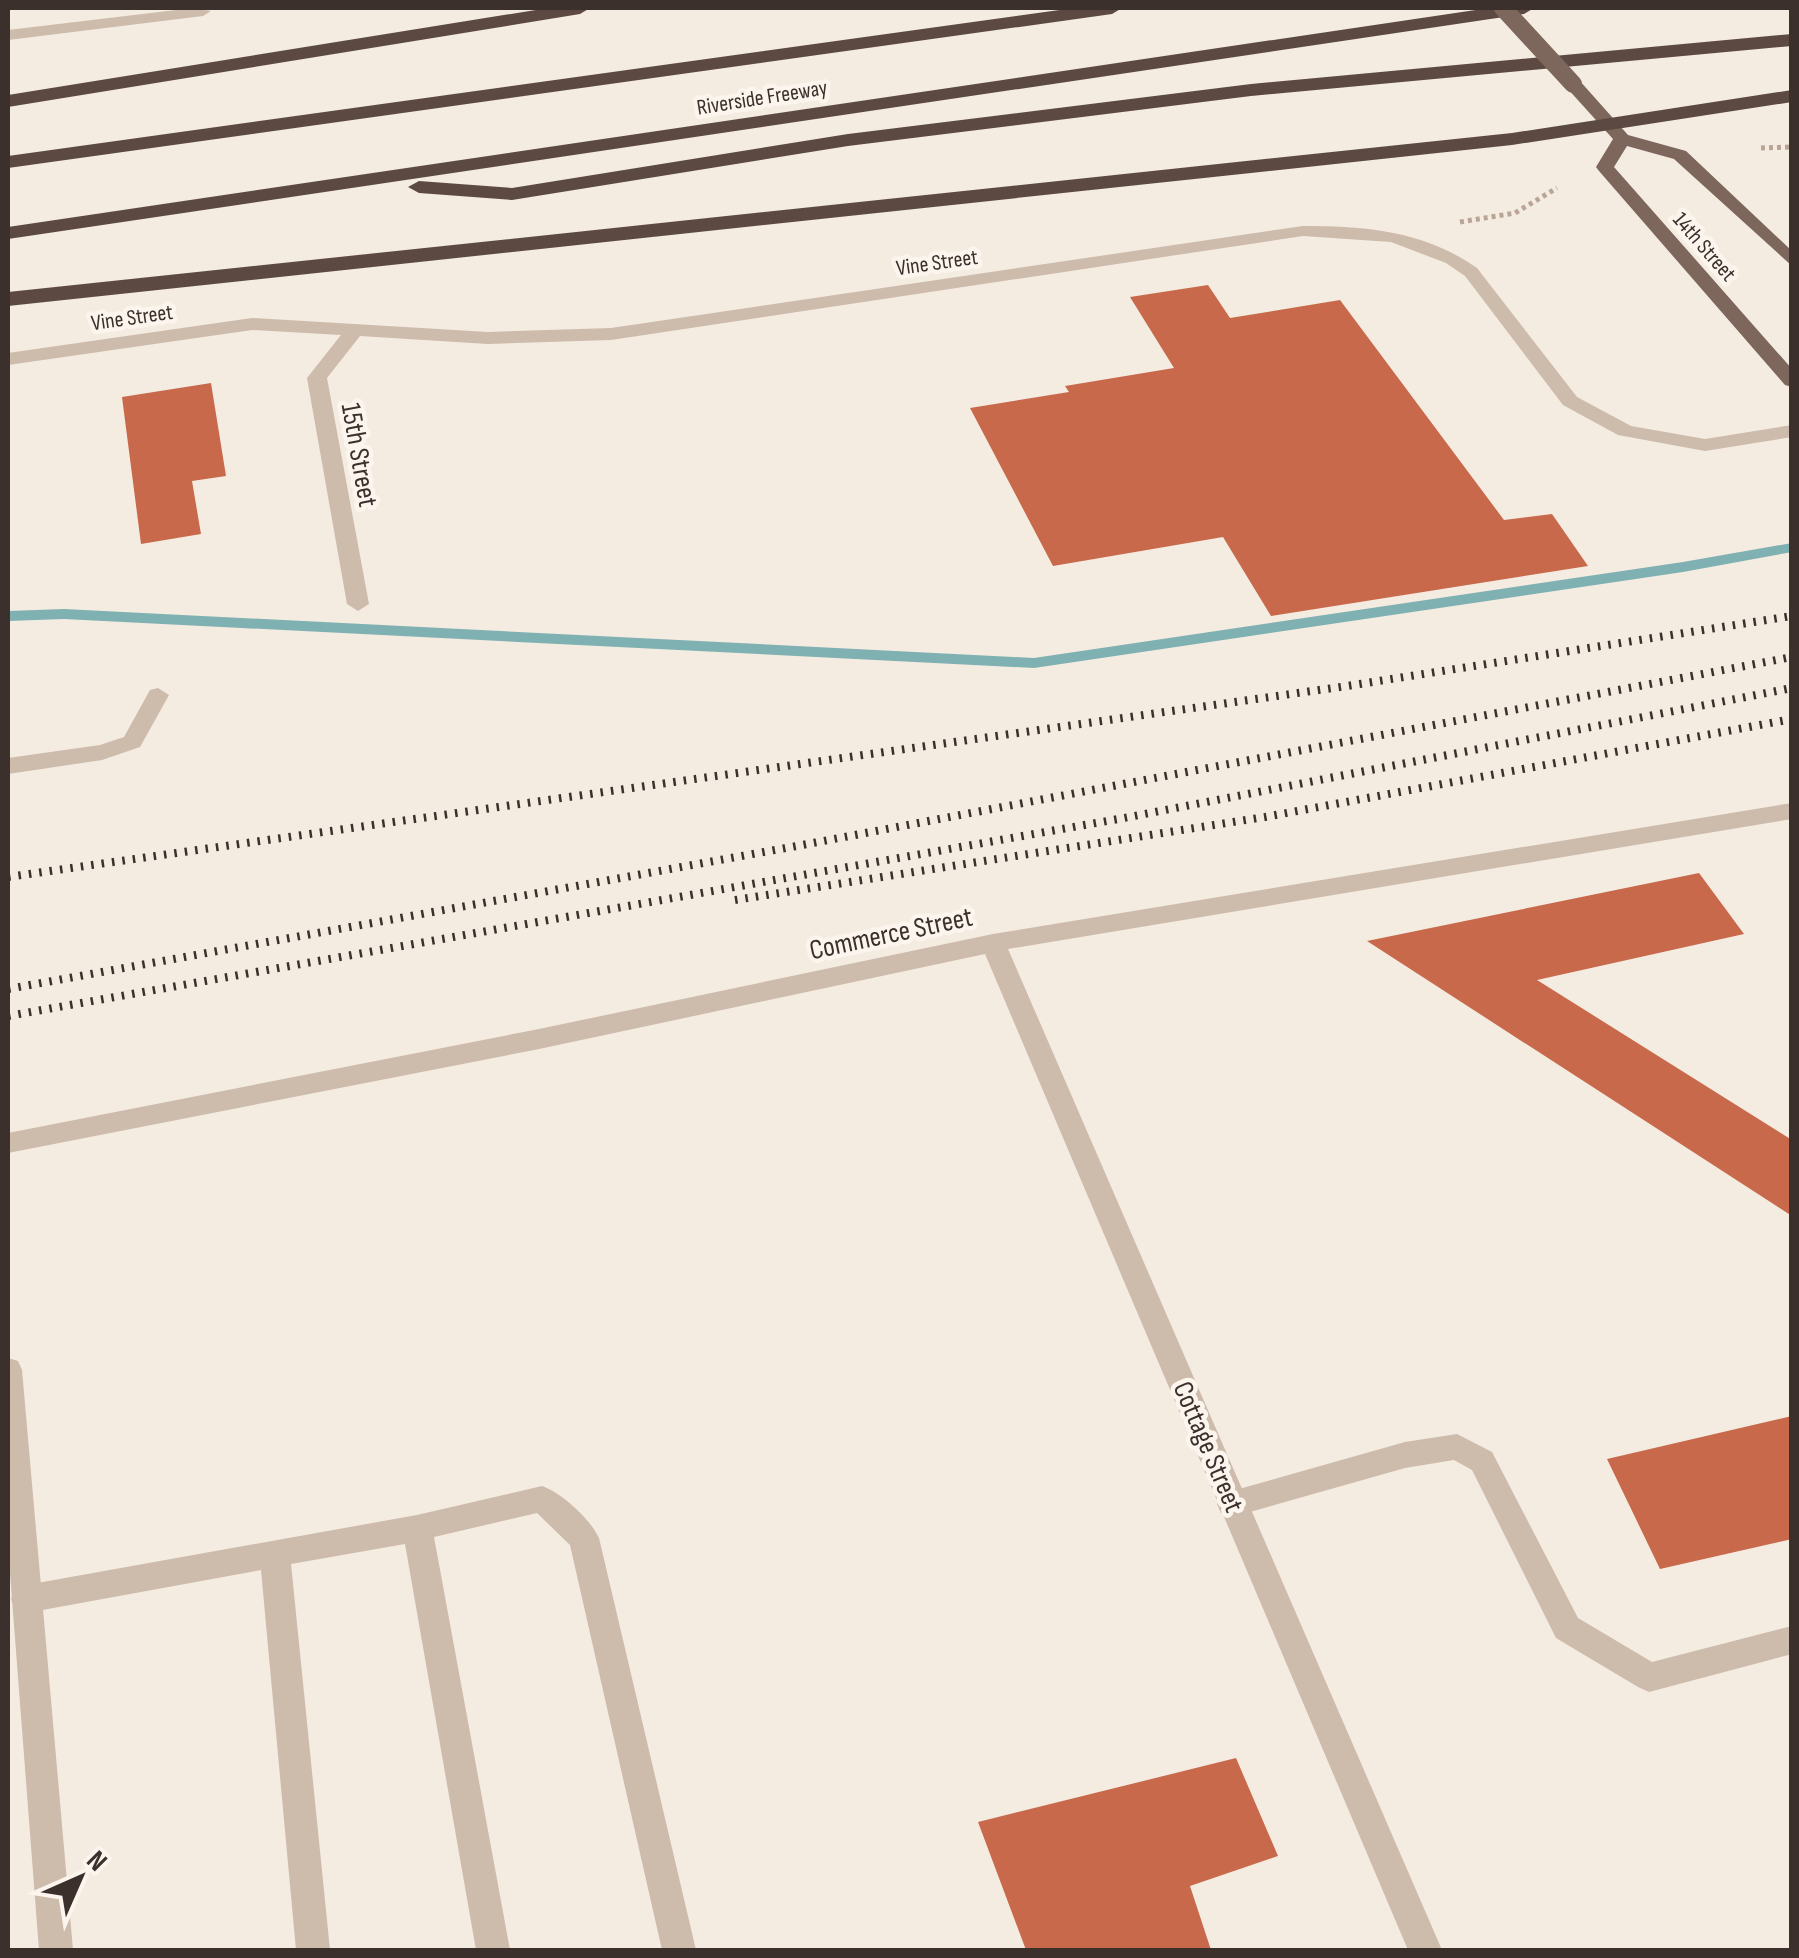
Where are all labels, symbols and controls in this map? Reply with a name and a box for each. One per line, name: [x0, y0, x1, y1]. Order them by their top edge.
street label: Riverside Freeway: [695, 74, 830, 122]
street label: 14th Street: [1667, 207, 1742, 287]
street label: Vine Street: [894, 244, 980, 282]
street label: Vine Street: [89, 299, 175, 337]
street label: 15th Street: [334, 400, 384, 510]
street label: Commerce Street: [807, 901, 975, 967]
street label: Cottage Street: [1166, 1377, 1250, 1517]
north arrow: [30, 1828, 130, 1928]
text: N: [80, 1844, 114, 1878]

